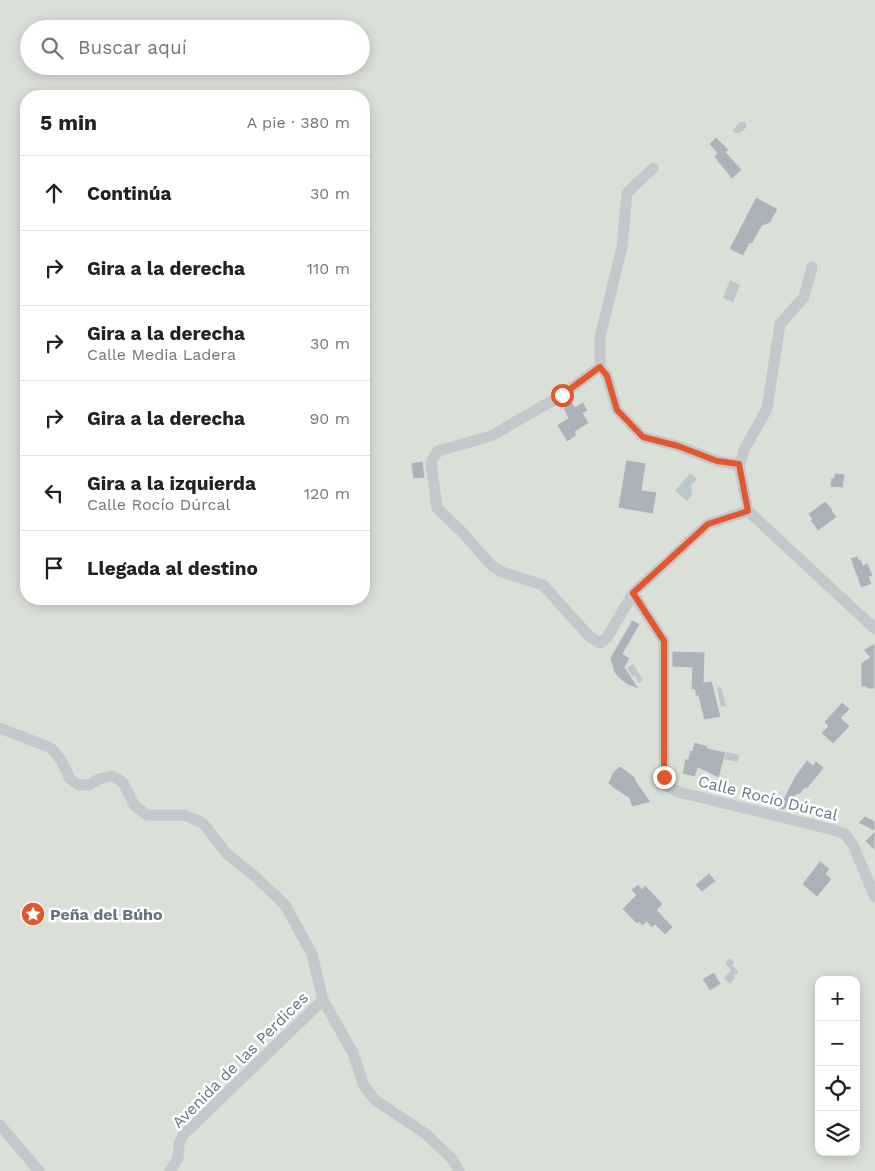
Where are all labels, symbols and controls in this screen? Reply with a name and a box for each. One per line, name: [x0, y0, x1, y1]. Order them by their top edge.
search box: [20, 20, 370, 75]
icon: search: [38, 34, 66, 62]
text: Buscar aquí: [78, 36, 187, 59]
text: 5 min: [40, 110, 97, 135]
text: A pie · 380 m: [247, 113, 350, 132]
icon: ahead: [40, 179, 68, 207]
text: Continúa: [87, 182, 171, 205]
text: 30 m: [310, 184, 350, 203]
icon: right: [40, 254, 68, 282]
text: Gira a la derecha: [87, 257, 245, 280]
text: 110 m: [307, 259, 350, 278]
text: Gira a la derecha: [87, 322, 245, 345]
icon: right: [40, 329, 68, 357]
text: 30 m: [310, 334, 350, 353]
text: Calle Media Ladera: [87, 345, 236, 364]
route start: [551, 384, 574, 407]
icon: right: [40, 404, 68, 432]
text: Gira a la derecha: [87, 407, 245, 430]
text: 90 m: [309, 409, 350, 428]
text: Gira a la izquierda: [87, 472, 256, 495]
icon: left: [40, 479, 68, 507]
text: 120 m: [304, 484, 350, 503]
text: Calle Rocío Dúrcal: [87, 495, 230, 514]
icon: arrive: [40, 554, 68, 582]
text: Llegada al destino: [87, 557, 258, 580]
route end: [653, 766, 676, 789]
street label: Calle Rocío Dúrcal: [696, 771, 840, 825]
place icon: Peña del Búho: [20, 901, 46, 927]
place label: Peña del Búho: [50, 905, 163, 924]
map controls: [815, 976, 860, 1156]
button: +: [815, 976, 860, 1021]
street label: Avenida de las Perdices: [168, 988, 312, 1132]
button: −: [815, 1021, 860, 1066]
button: locate: [815, 1066, 860, 1111]
button: layers: [815, 1111, 860, 1156]

